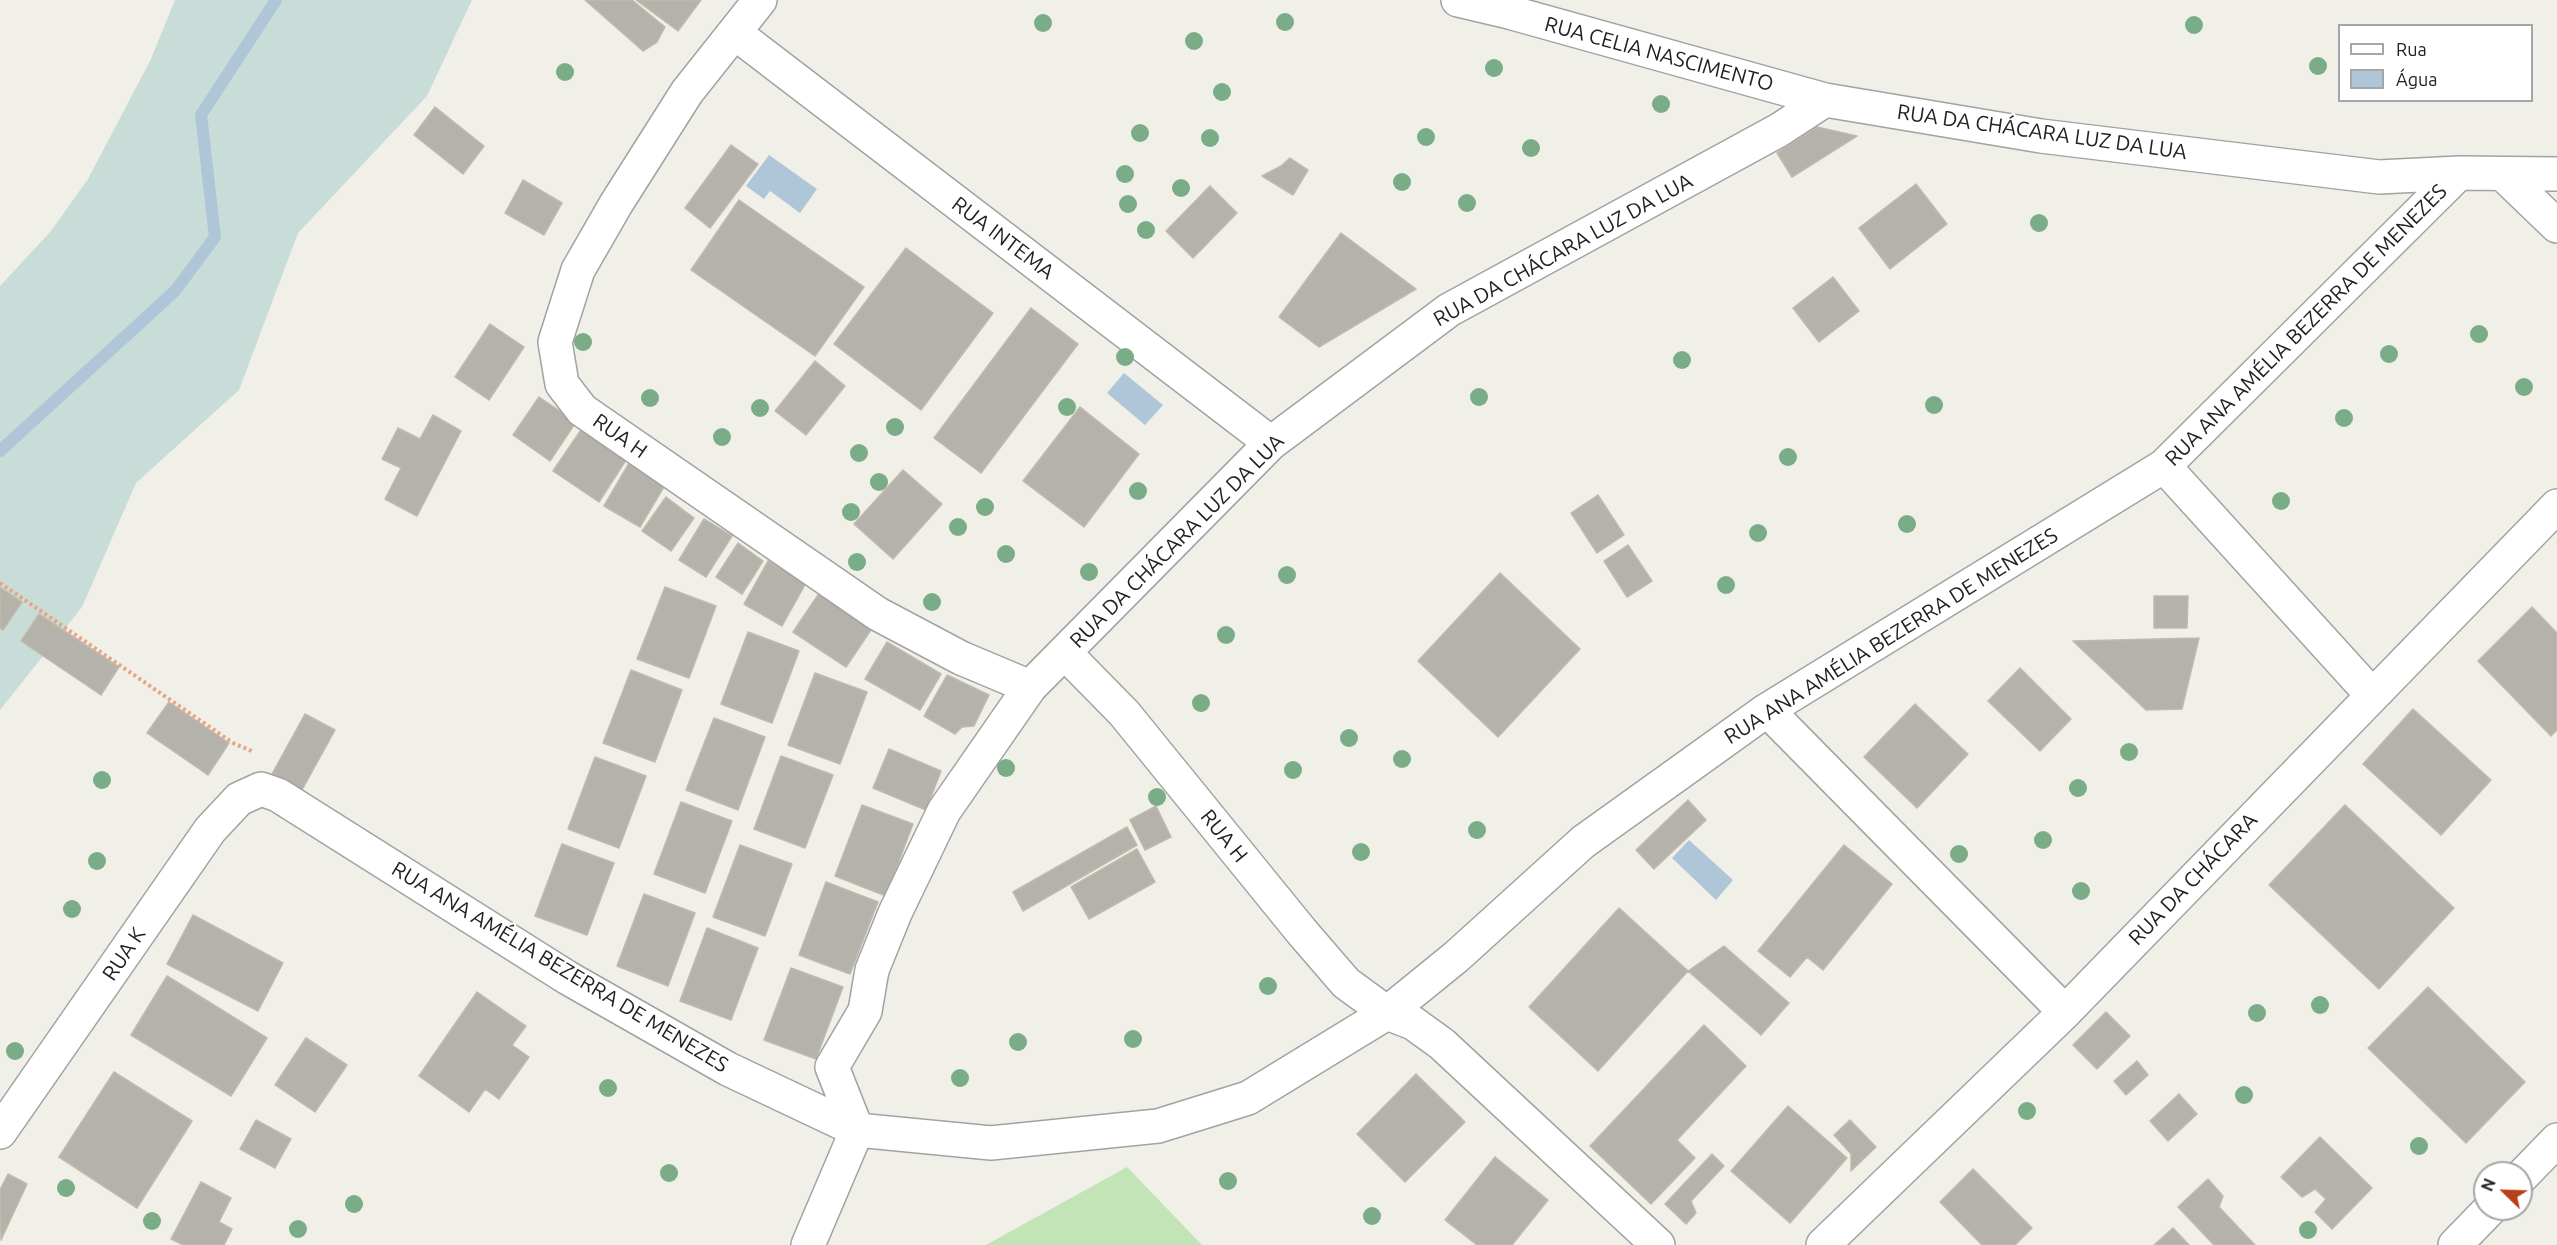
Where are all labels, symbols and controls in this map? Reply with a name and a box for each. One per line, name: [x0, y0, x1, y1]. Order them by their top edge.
street label: RUA CELIA NASCIMENTO: [1542, 11, 1776, 97]
legend: [2338, 24, 2533, 102]
text: Rua: [2396, 39, 2427, 59]
text: Água: [2396, 69, 2438, 89]
street label: RUA DA CHÁCARA LUZ DA LUA: [1896, 99, 2188, 165]
street label: RUA DA CHÁCARA LUZ DA LUA: [1429, 168, 1697, 332]
street label: RUA ANA AMÉLIA BEZERRA DE MENEZES: [2160, 179, 2452, 471]
street label: RUA INTEMA: [947, 191, 1059, 285]
street label: RUA H: [588, 408, 652, 464]
street label: RUA DA CHÁCARA LUZ DA LUA: [1065, 429, 1289, 653]
street label: RUA ANA AMÉLIA BEZERRA DE MENEZES: [1720, 522, 2062, 750]
street label: RUA H: [1195, 805, 1253, 867]
street label: RUA DA CHÁCARA: [2123, 808, 2263, 950]
street label: RUA ANA AMÉLIA BEZERRA DE MENEZES: [387, 856, 733, 1078]
street label: RUA K: [97, 923, 151, 985]
north arrow: [2473, 1161, 2533, 1221]
text: N: [2478, 1176, 2499, 1194]

